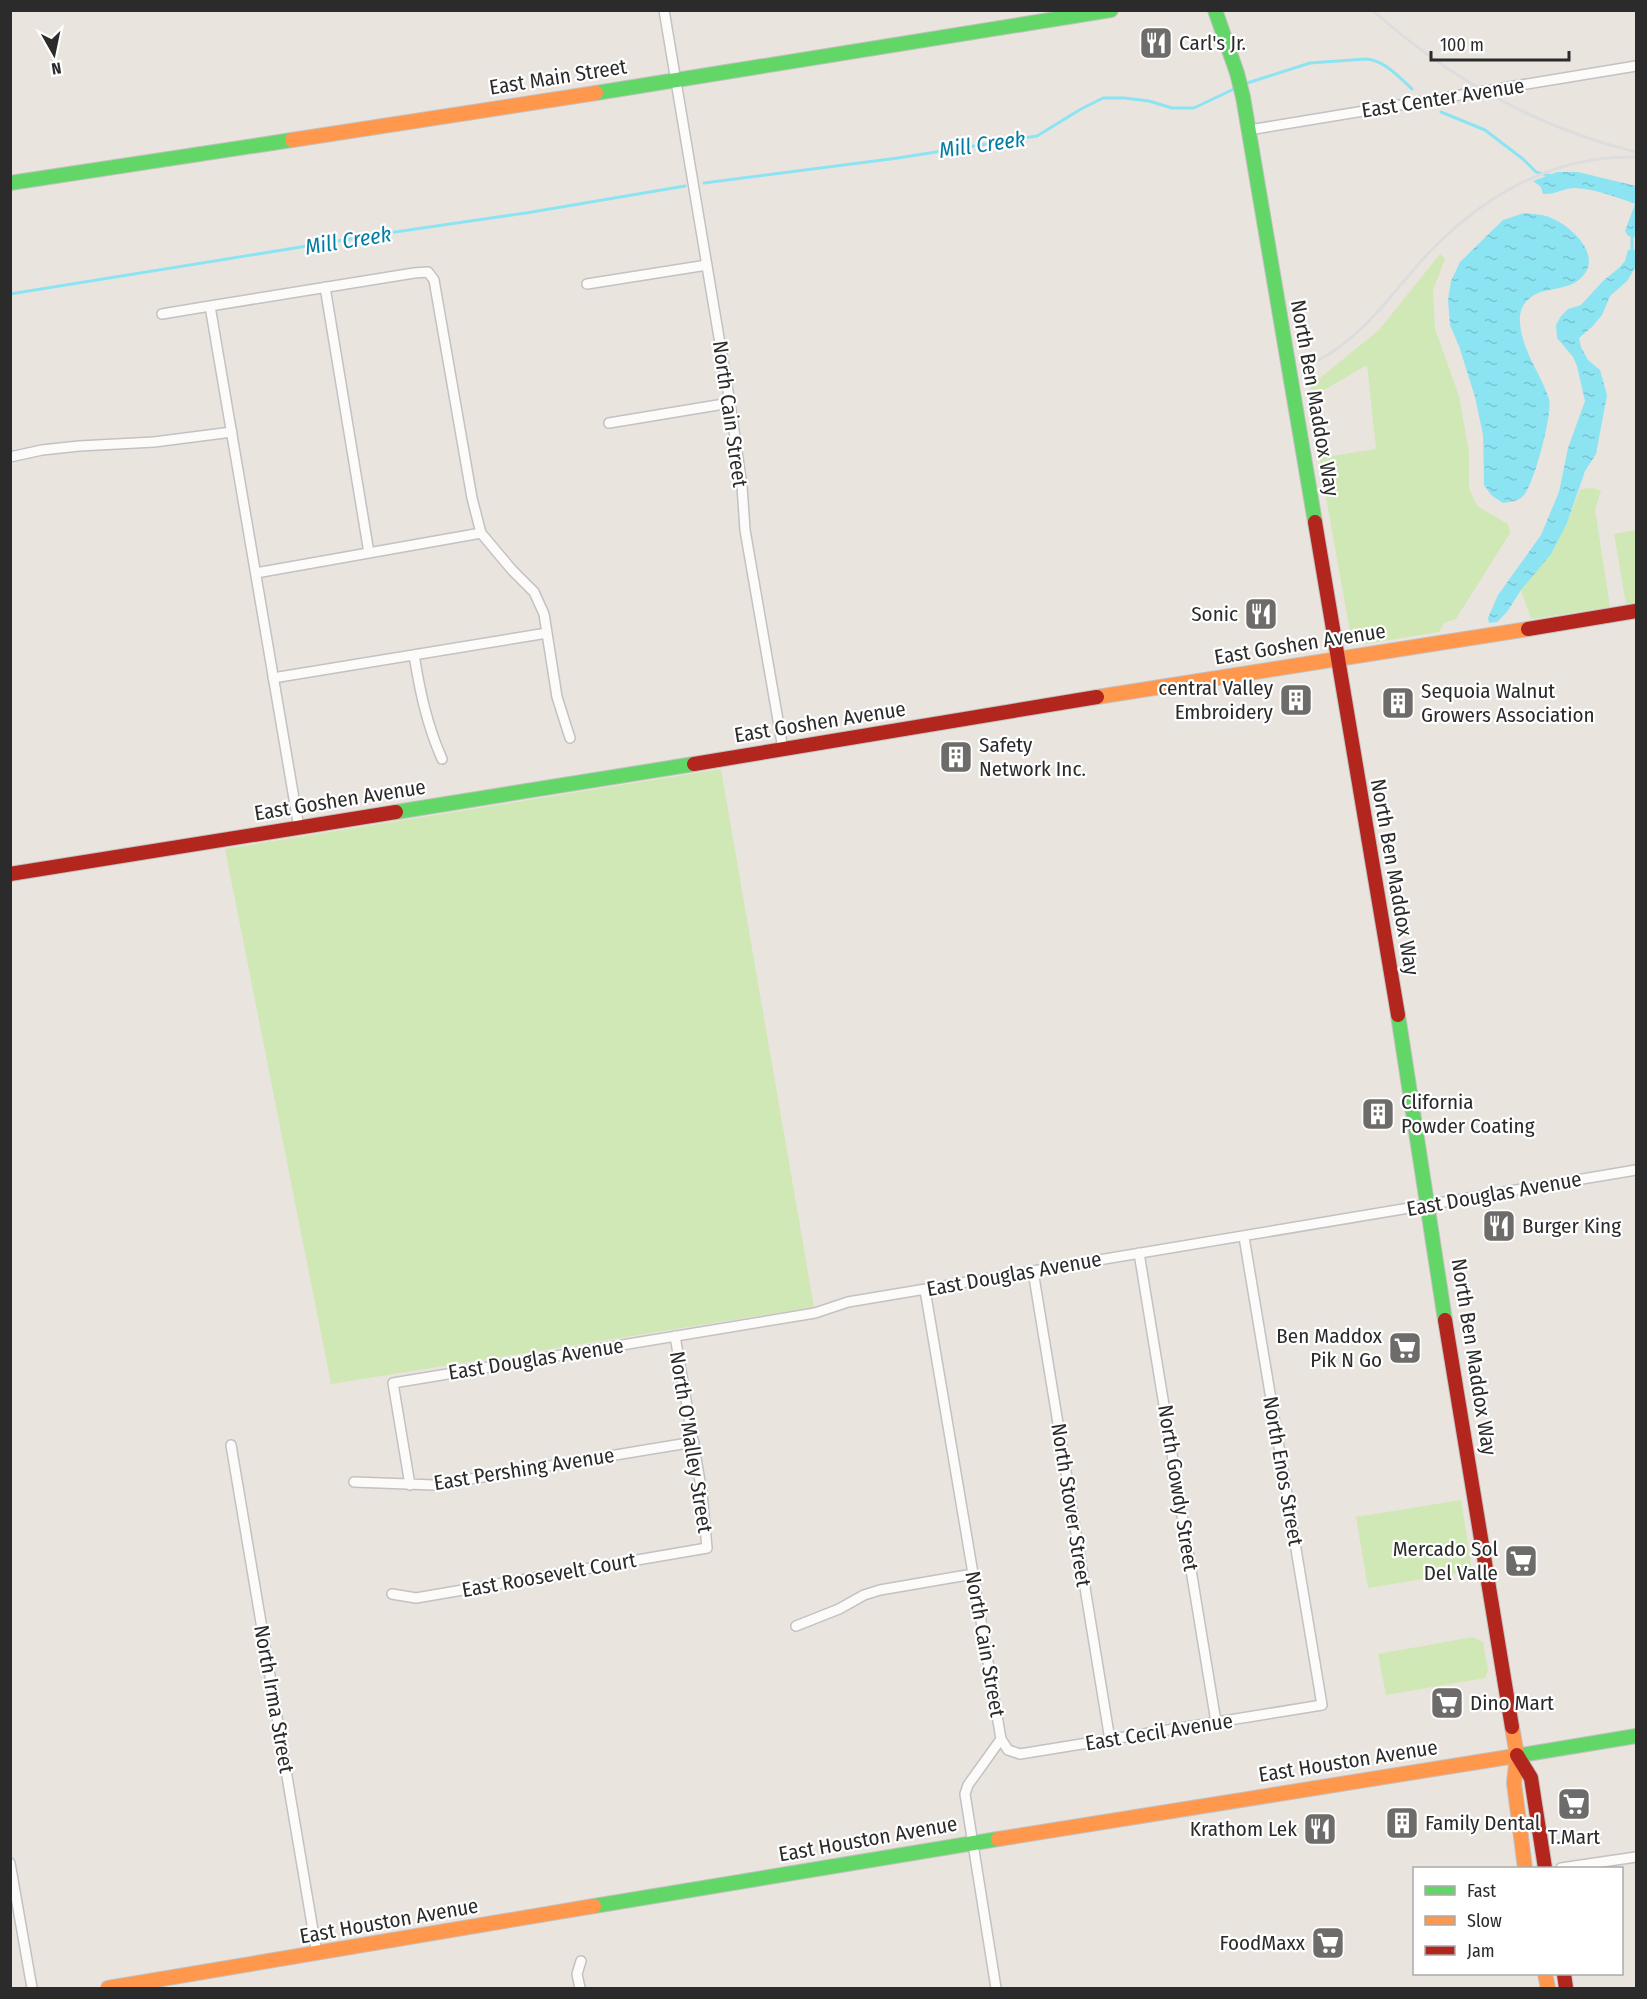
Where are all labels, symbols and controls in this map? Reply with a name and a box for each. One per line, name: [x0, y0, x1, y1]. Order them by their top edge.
north arrow: [24, 24, 84, 84]
scale bar: [1431, 24, 1569, 62]
restaurant icon: Carl's Jr.: [1138, 25, 1174, 61]
place label: Carl's Jr.: [1179, 30, 1246, 56]
text: 100 m: [1440, 34, 1484, 56]
street label: East Main Street: [487, 53, 629, 101]
text: N: [50, 58, 62, 78]
street label: East Center Avenue: [1360, 72, 1526, 124]
water label: Mill Creek: [937, 125, 1027, 164]
water label: Mill Creek: [303, 220, 393, 261]
street label: North Ben Maddox Way: [1285, 298, 1345, 499]
street label: North Cain Street: [707, 339, 753, 489]
restaurant icon: Sonic: [1243, 596, 1279, 632]
place label: Sonic: [1191, 601, 1238, 627]
street label: East Goshen Avenue: [1212, 618, 1388, 670]
place label: central Valley Embroidery: [1158, 675, 1274, 725]
place label: Sequoia Walnut Growers Association: [1421, 678, 1595, 728]
building icon: central Valley Embroidery: [1278, 682, 1314, 718]
building icon: Sequoia Walnut Growers Association: [1380, 685, 1416, 721]
street label: East Goshen Avenue: [732, 696, 908, 748]
place label: Safety Network Inc.: [979, 732, 1086, 782]
building icon: Safety Network Inc.: [938, 739, 974, 775]
street label: East Goshen Avenue: [252, 774, 428, 826]
street label: North Ben Maddox Way: [1365, 777, 1425, 978]
place label: Clifornia Powder Coating: [1401, 1089, 1535, 1139]
building icon: Clifornia Powder Coating: [1360, 1096, 1396, 1132]
street label: East Douglas Avenue: [1404, 1166, 1584, 1222]
restaurant icon: Burger King: [1481, 1208, 1517, 1244]
place label: Burger King: [1522, 1213, 1621, 1239]
street label: East Douglas Avenue: [924, 1246, 1104, 1302]
street label: North Ben Maddox Way: [1446, 1257, 1503, 1458]
place label: Ben Maddox Pik N Go: [1276, 1323, 1383, 1373]
supermarket icon: Ben Maddox Pik N Go: [1387, 1330, 1423, 1366]
street label: East Douglas Avenue: [446, 1332, 626, 1386]
street label: North O'Malley Street: [664, 1349, 718, 1535]
street label: North Enos Street: [1257, 1394, 1309, 1548]
street label: North Gowdy Street: [1152, 1403, 1204, 1573]
street label: North Stover Street: [1045, 1421, 1097, 1589]
street label: East Pershing Avenue: [432, 1442, 616, 1496]
place label: Mercado Sol Del Valle: [1393, 1536, 1498, 1586]
supermarket icon: Mercado Sol Del Valle: [1503, 1543, 1539, 1579]
street label: East Roosevelt Court: [460, 1547, 638, 1603]
street label: North Cain Street: [959, 1569, 1011, 1719]
street label: North Irma Street: [248, 1623, 300, 1775]
supermarket icon: Dino Mart: [1429, 1685, 1465, 1721]
place label: Dino Mart: [1470, 1690, 1554, 1716]
street label: East Cecil Avenue: [1083, 1708, 1235, 1756]
street label: East Houston Avenue: [1257, 1734, 1439, 1788]
supermarket icon: T.Mart: [1556, 1786, 1592, 1822]
building icon: Family Dental: [1384, 1805, 1420, 1841]
street label: East Houston Avenue: [777, 1810, 959, 1868]
place label: Family Dental: [1425, 1810, 1541, 1836]
restaurant icon: Krathom Lek: [1302, 1811, 1338, 1847]
place label: Krathom Lek: [1190, 1816, 1297, 1842]
place label: T.Mart: [1548, 1824, 1600, 1850]
legend: [1413, 1867, 1623, 1975]
text: Fast: [1467, 1880, 1496, 1902]
street label: East Houston Avenue: [298, 1892, 480, 1950]
text: Slow: [1467, 1910, 1502, 1932]
supermarket icon: FoodMaxx: [1310, 1925, 1346, 1961]
place label: FoodMaxx: [1220, 1930, 1306, 1956]
text: Jam: [1467, 1940, 1495, 1962]

